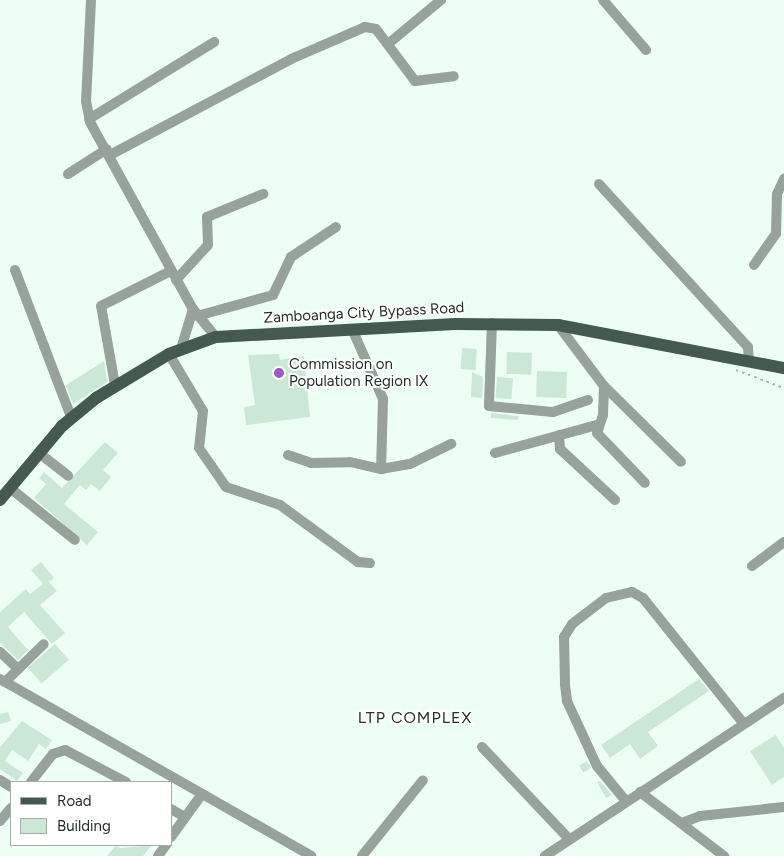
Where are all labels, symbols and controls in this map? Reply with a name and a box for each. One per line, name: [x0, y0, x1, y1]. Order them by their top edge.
street label: Zamboanga City Bypass Road: [263, 299, 465, 327]
place label: Commission on Population Region IX: [289, 355, 428, 390]
marker: Commission on Population Region IX: [273, 367, 285, 379]
district label: LTP COMPLEX: [356, 708, 474, 728]
legend: [10, 781, 172, 846]
text: Road: [57, 792, 92, 810]
text: Building: [57, 817, 111, 835]

